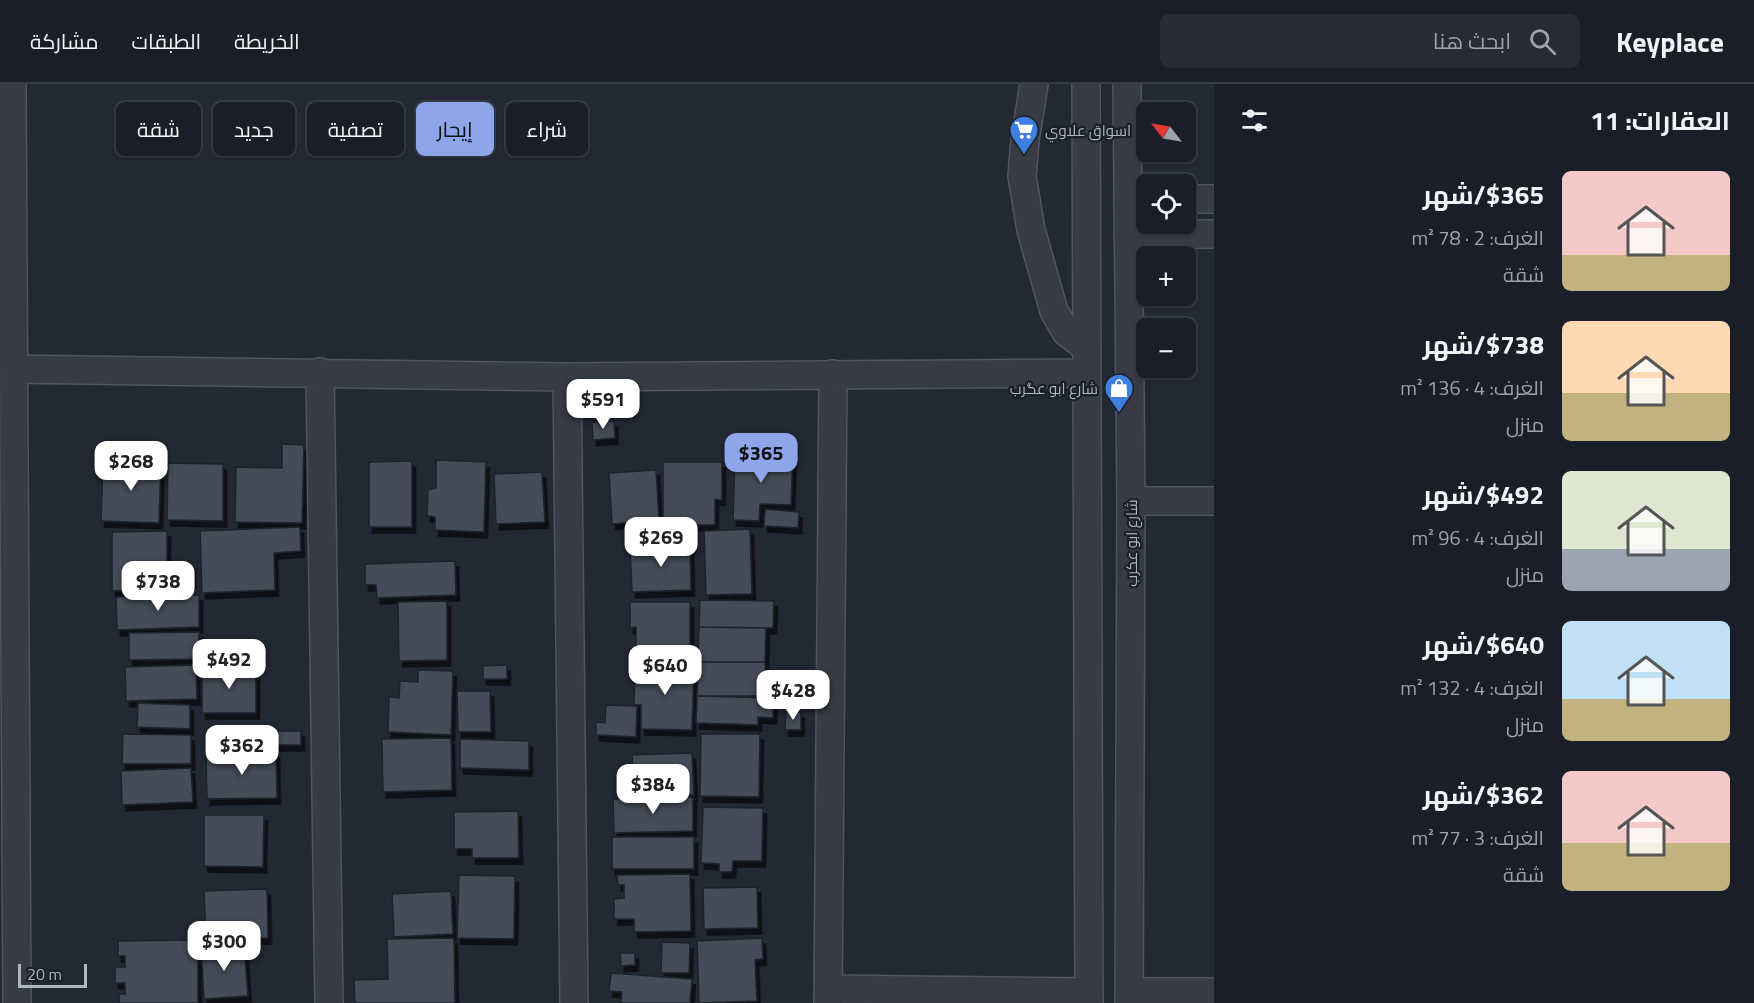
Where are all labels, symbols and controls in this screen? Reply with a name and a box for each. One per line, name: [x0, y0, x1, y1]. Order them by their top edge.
search box: [1160, 14, 1580, 68]
text: Keyplace: [1616, 20, 1724, 63]
text: ابحث هنا: [1433, 24, 1511, 58]
text: مشاركة: [30, 25, 99, 57]
text: الطبقات: [132, 25, 201, 57]
text: الخريطة: [234, 25, 300, 57]
icon: search: [1526, 25, 1559, 58]
text: العقارات: 11: [1590, 101, 1730, 140]
chip: شقة: [116, 102, 201, 156]
chip: جديد: [213, 102, 295, 156]
chip: تصفية: [307, 102, 404, 156]
chip: إيجار: [416, 102, 494, 156]
chip: شراء: [506, 102, 588, 156]
north arrow: [1136, 102, 1196, 162]
map controls: [1136, 102, 1196, 378]
icon: filters: [1238, 104, 1271, 137]
supermarket icon: اسواق علاوي: [1008, 114, 1040, 156]
place label: اسواق علاوي: [1045, 119, 1131, 143]
button: locate: [1136, 174, 1196, 234]
text: $365/شهر: [1423, 175, 1544, 214]
icon: home: [1610, 195, 1682, 267]
text: الغرف: 2 · 78 m²: [1412, 222, 1544, 253]
button: +: [1136, 246, 1196, 306]
text: شقة: [1503, 259, 1544, 290]
button: −: [1136, 318, 1196, 378]
text: $738/شهر: [1423, 325, 1544, 364]
icon: home: [1610, 345, 1682, 417]
shop icon: شارع ابو عگرب: [1103, 372, 1135, 414]
text: الغرف: 4 · 136 m²: [1400, 372, 1544, 403]
place label: شارع ابو عگرب: [1010, 377, 1098, 400]
pin: $591: [567, 379, 639, 430]
text: $591: [581, 383, 625, 414]
text: منزل: [1506, 409, 1544, 440]
pin: $365: [725, 433, 797, 484]
text: $365: [739, 437, 783, 468]
pin: $268: [95, 441, 167, 492]
text: $268: [109, 445, 153, 476]
text: $492/شهر: [1423, 475, 1544, 514]
icon: home: [1610, 495, 1682, 567]
street label: شارع ابو عكرب: [1120, 499, 1143, 587]
pin: $269: [625, 517, 697, 568]
text: $269: [639, 521, 683, 552]
text: الغرف: 4 · 96 m²: [1412, 522, 1544, 553]
text: منزل: [1506, 559, 1544, 590]
pin: $738: [122, 561, 194, 612]
text: $738: [136, 565, 180, 596]
text: $640/شهر: [1423, 625, 1544, 664]
pin: $492: [193, 639, 265, 690]
text: $492: [207, 643, 251, 674]
pin: $640: [629, 645, 701, 696]
icon: home: [1610, 645, 1682, 717]
text: $640: [643, 649, 687, 680]
pin: $428: [757, 670, 829, 721]
text: الغرف: 4 · 132 m²: [1400, 672, 1544, 703]
text: $428: [771, 674, 815, 705]
text: منزل: [1506, 709, 1544, 740]
pin: $362: [206, 725, 278, 776]
text: $362: [220, 729, 264, 760]
pin: $384: [617, 764, 689, 815]
text: $384: [631, 768, 675, 799]
text: $362/شهر: [1423, 775, 1544, 814]
icon: home: [1610, 795, 1682, 867]
text: الغرف: 3 · 77 m²: [1412, 822, 1544, 853]
text: شقة: [1503, 859, 1544, 890]
pin: $300: [188, 921, 260, 972]
text: $300: [202, 925, 246, 956]
scale bar: [18, 961, 87, 988]
text: 20 m: [27, 962, 62, 986]

